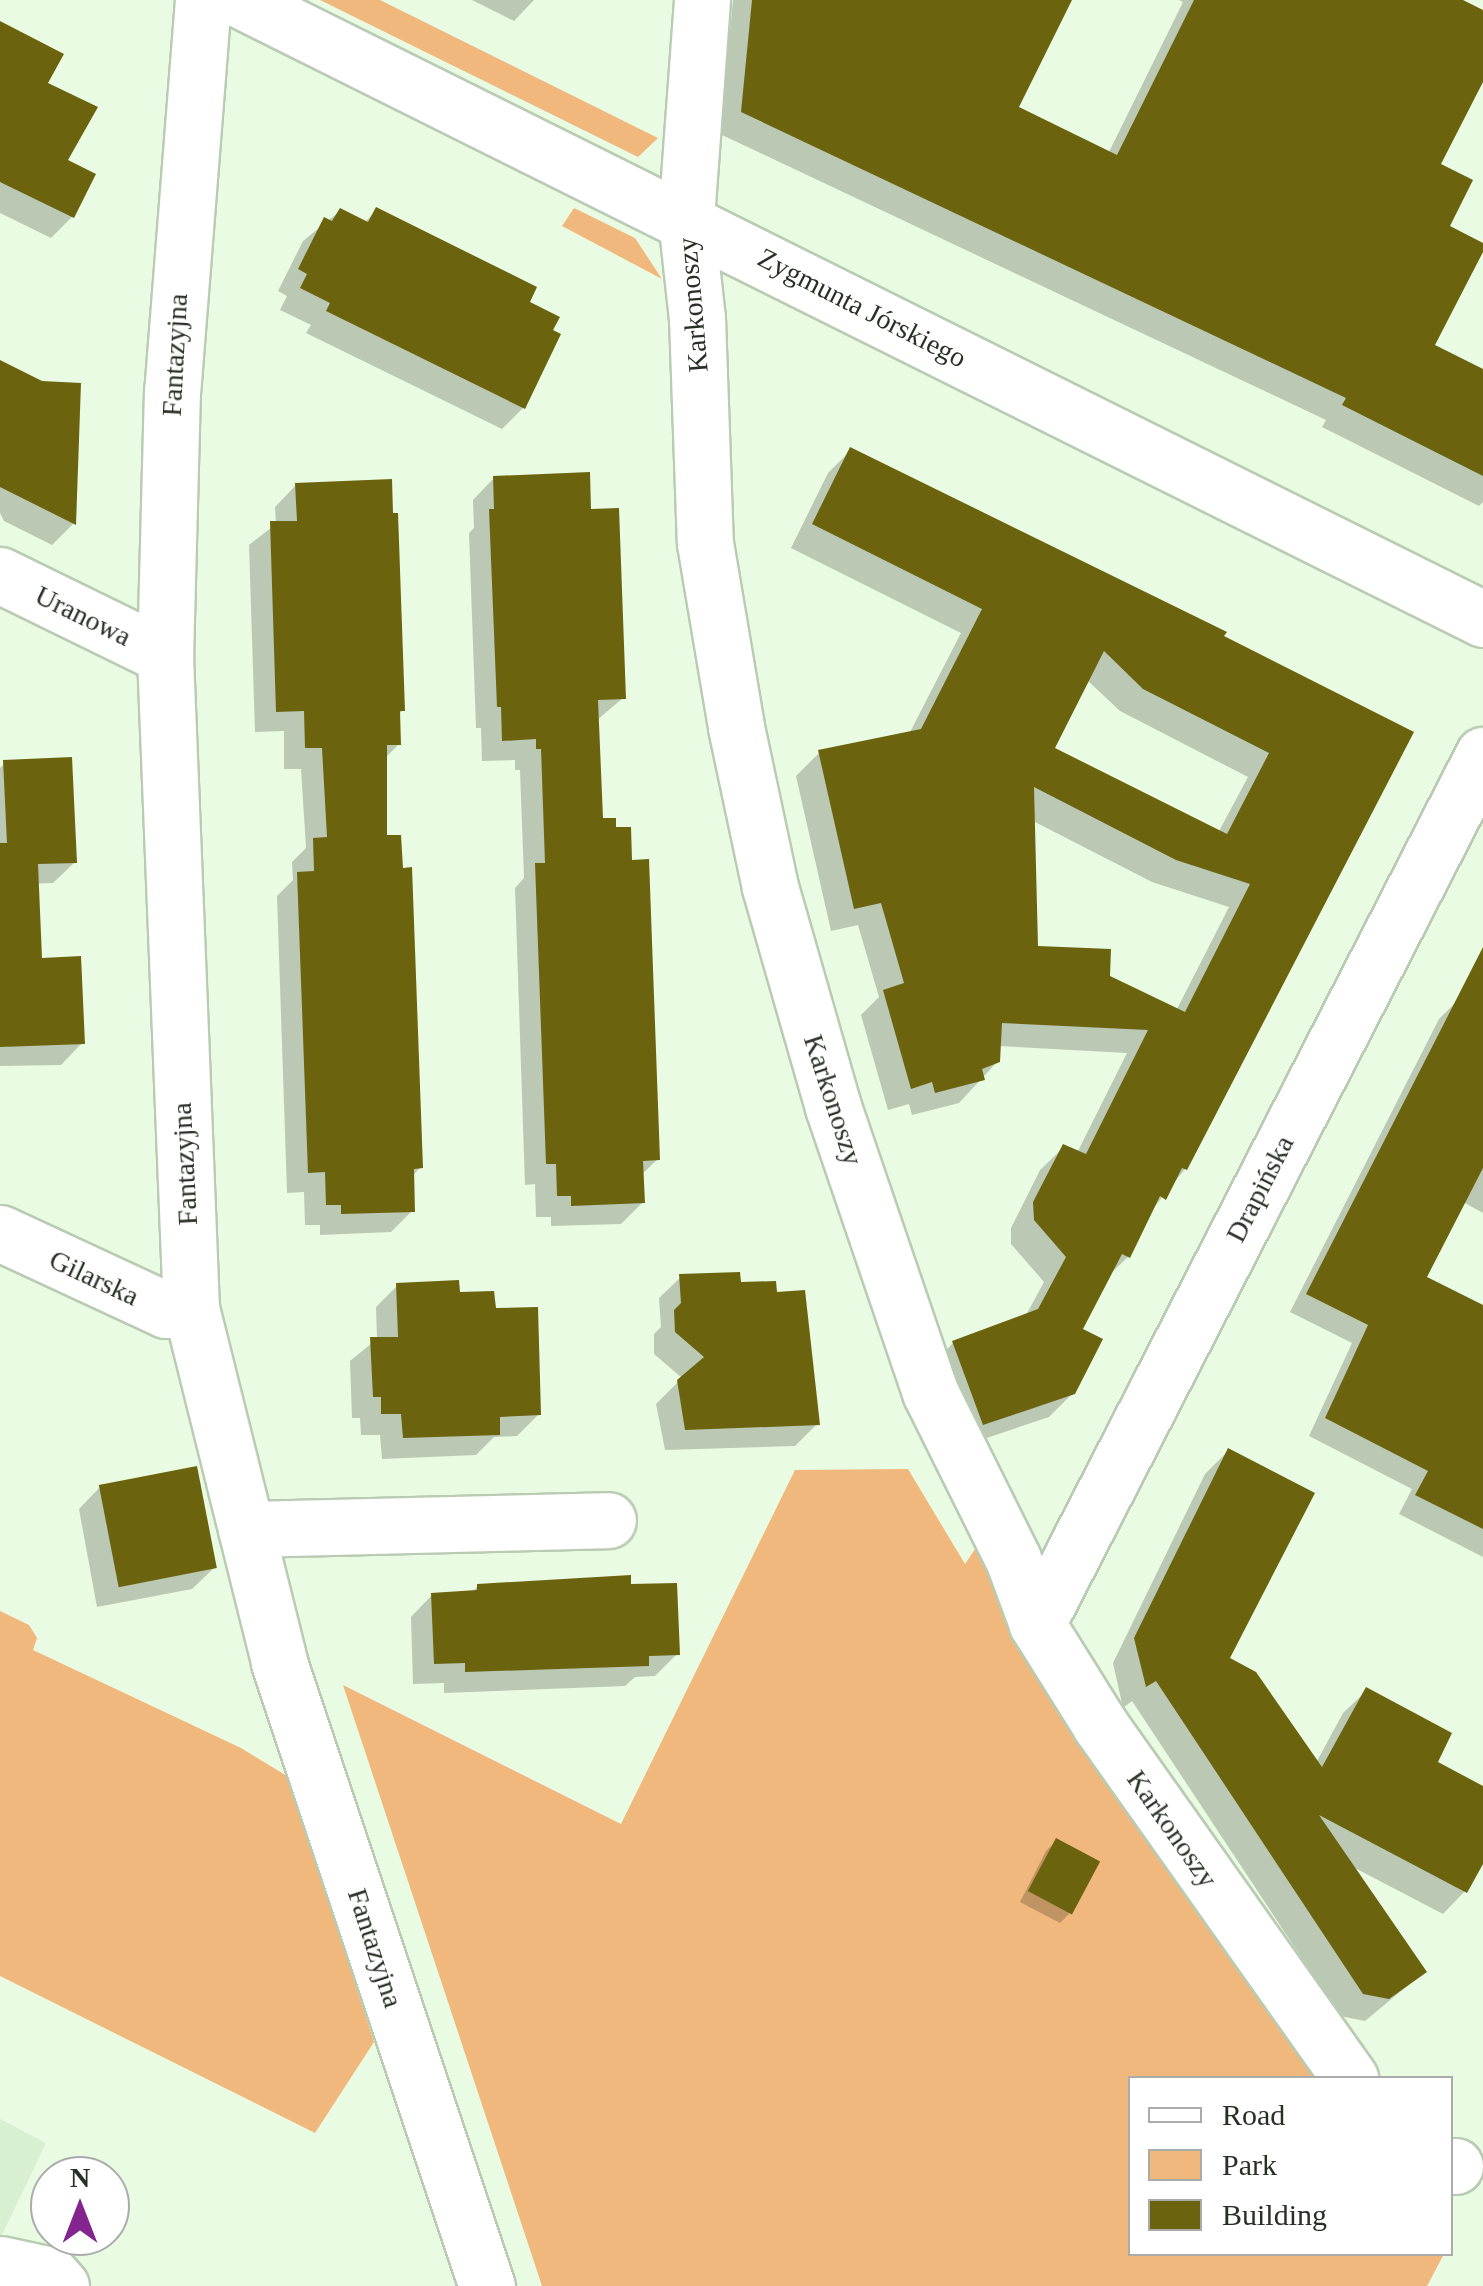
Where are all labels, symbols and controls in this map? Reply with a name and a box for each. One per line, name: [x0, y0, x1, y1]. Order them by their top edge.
street label: Karkonoszy: [670, 236, 716, 374]
street label: Zygmunta Jórskiego: [752, 241, 972, 375]
street label: Fantazyjna: [155, 293, 195, 417]
street label: Uranowa: [30, 578, 136, 654]
street label: Karkonoszy: [796, 1030, 870, 1170]
street label: Fantazyjna: [165, 1102, 205, 1226]
street label: Drapińska: [1219, 1130, 1301, 1248]
street label: Gilarska: [44, 1243, 144, 1313]
street label: Karkonoszy: [1119, 1764, 1225, 1894]
street label: Fantazyjna: [340, 1884, 410, 2012]
legend: [1128, 2076, 1453, 2256]
text: Road: [1222, 2098, 1285, 2131]
text: Park: [1222, 2148, 1277, 2181]
north arrow: [30, 2156, 130, 2256]
text: N: [70, 2162, 90, 2193]
text: Building: [1222, 2198, 1327, 2231]

